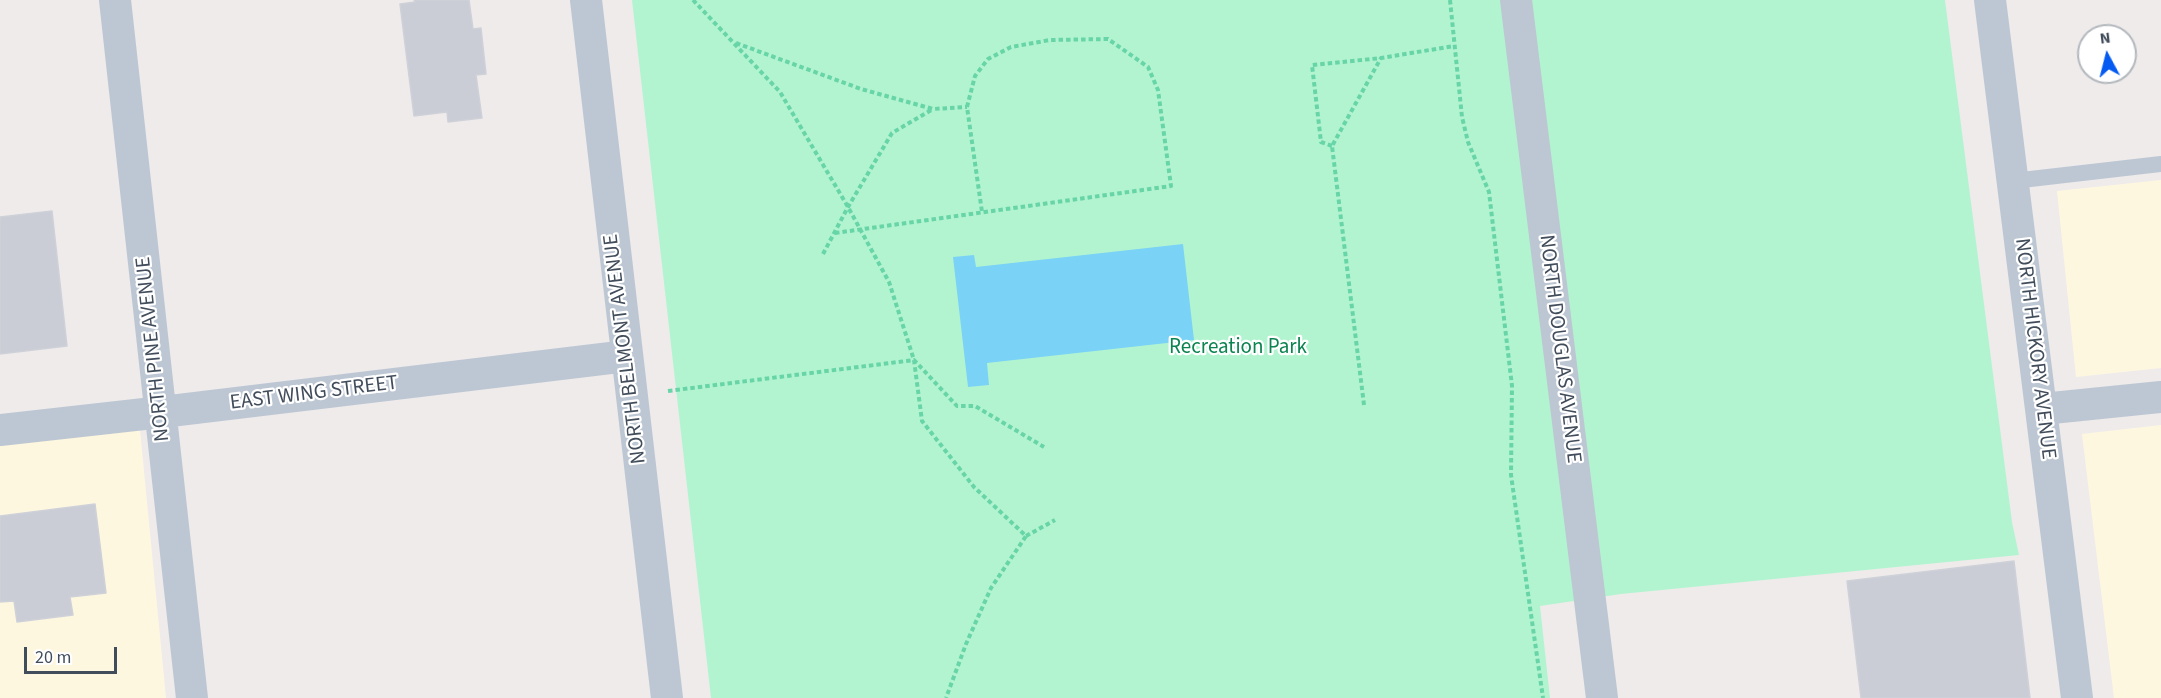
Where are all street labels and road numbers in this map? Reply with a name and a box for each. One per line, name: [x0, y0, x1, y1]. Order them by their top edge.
street label: NORTH BELMONT AVENUE: [599, 233, 653, 465]
street label: NORTH DOUGLAS AVENUE: [1532, 233, 1586, 465]
street label: NORTH HICKORY AVENUE: [2008, 237, 2060, 461]
street label: NORTH PINE AVENUE: [132, 255, 176, 443]
street label: EAST WING STREET: [229, 371, 399, 417]

